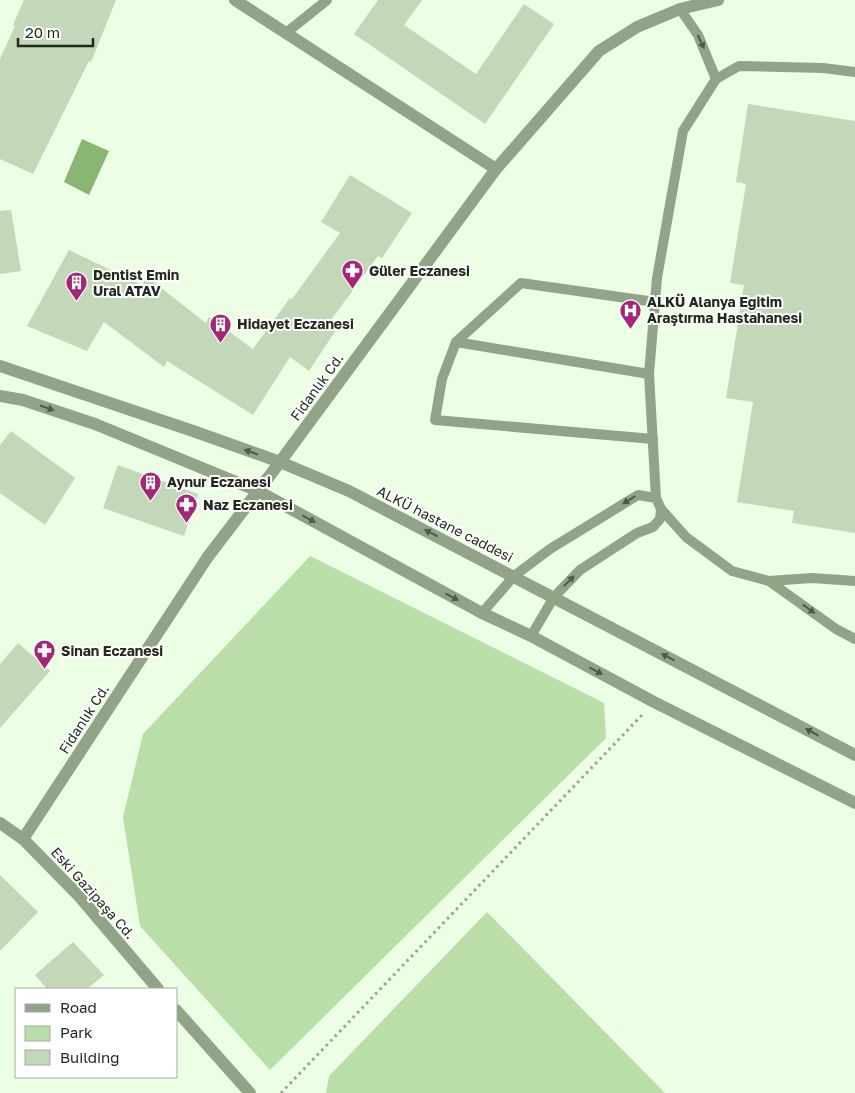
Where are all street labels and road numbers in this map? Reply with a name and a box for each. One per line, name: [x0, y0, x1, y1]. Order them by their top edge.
street label: Fidanlık Cd.: [286, 350, 347, 424]
street label: ALKÜ hastane caddesi: [374, 482, 516, 565]
street label: Fidanlık Cd.: [55, 681, 112, 757]
street label: Eski Gazipaşa Cd.: [48, 843, 139, 942]

